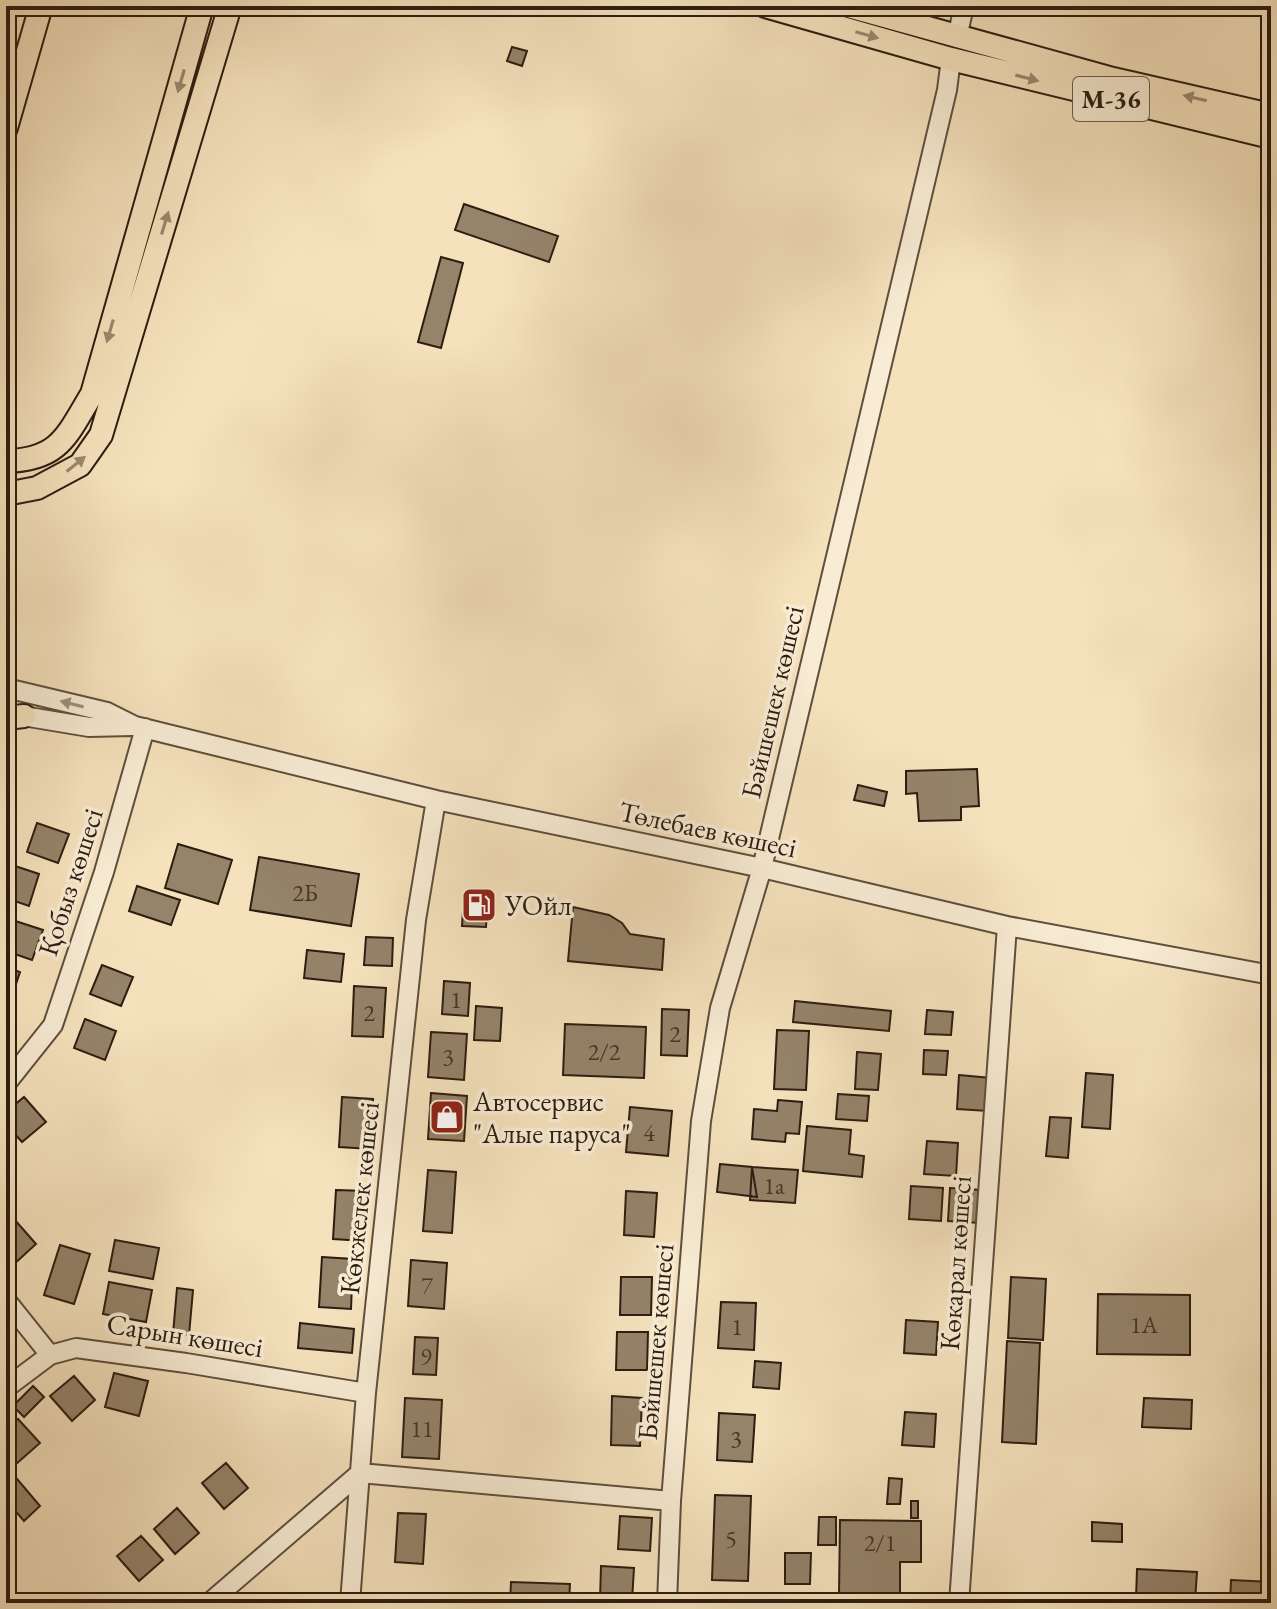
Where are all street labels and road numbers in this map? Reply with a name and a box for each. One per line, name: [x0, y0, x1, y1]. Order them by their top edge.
road number: M-36: [1073, 77, 1149, 121]
street label: Бәйшешек көшесі: [732, 602, 812, 802]
street label: Төлебаев көшесі: [616, 793, 800, 865]
street label: Қобыз көшесі: [29, 803, 111, 961]
street label: Көкжелек көшесі: [331, 1100, 387, 1296]
street label: Көкарал көшесі: [931, 1174, 979, 1352]
street label: Бәйшешек көшесі: [628, 1242, 682, 1442]
street label: Сарын көшесі: [104, 1305, 266, 1365]

